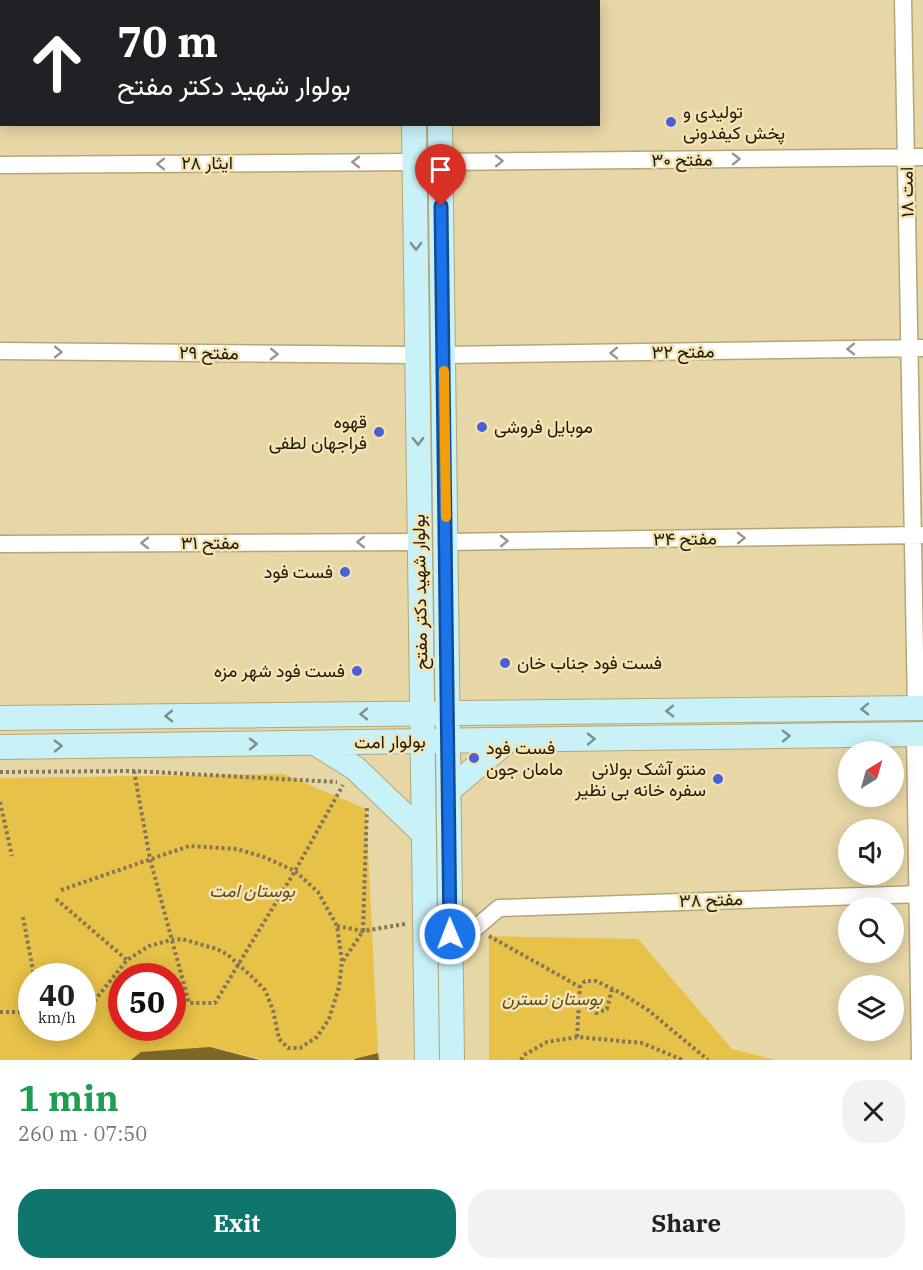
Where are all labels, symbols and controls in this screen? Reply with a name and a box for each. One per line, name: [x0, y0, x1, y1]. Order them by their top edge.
text: 70 m: [117, 14, 218, 69]
icon: ahead: [18, 24, 96, 102]
text: بولوار شهید دکتر مفتح: [117, 67, 351, 102]
place label: تولیدی و پخش کیفدونی: [683, 100, 785, 145]
marker: تولیدی و پخش کیفدونی: [664, 115, 678, 129]
pin: [415, 144, 466, 206]
street label: مفتح ۳۰: [651, 147, 713, 173]
street label: ایثار ۲۸: [181, 151, 233, 174]
icon: arrive: [424, 153, 457, 186]
one-way arrow: [732, 153, 741, 165]
one-way arrow: [495, 155, 504, 168]
one-way arrow: [351, 156, 360, 169]
one-way arrow: [156, 158, 165, 170]
street label: امت ۱۸: [895, 167, 918, 217]
one-way arrow: [409, 241, 422, 250]
street label: مفتح ۳۲: [651, 339, 715, 365]
street label: مفتح ۲۹: [179, 340, 239, 366]
one-way arrow: [847, 343, 856, 355]
one-way arrow: [54, 345, 63, 358]
one-way arrow: [610, 347, 619, 359]
one-way arrow: [270, 348, 279, 360]
place label: قهوه فراجهان لطفی: [269, 410, 367, 454]
place label: موبایل فروشی: [494, 415, 593, 438]
marker: موبایل فروشی: [475, 420, 489, 434]
marker: قهوه فراجهان لطفی: [372, 425, 386, 439]
one-way arrow: [412, 436, 424, 445]
street label: بولوار شهید دکتر مفتح: [407, 514, 433, 670]
street label: مفتح ۳۴: [653, 526, 717, 552]
street label: مفتح ۳۱: [181, 531, 239, 555]
one-way arrow: [737, 532, 746, 544]
one-way arrow: [500, 535, 509, 547]
one-way arrow: [357, 536, 366, 548]
one-way arrow: [141, 537, 150, 549]
place label: فست فود: [264, 560, 333, 583]
marker: فست فود: [338, 565, 352, 579]
place label: فست فود جناب خان: [517, 651, 662, 674]
marker: فست فود جناب خان: [498, 656, 512, 670]
place label: فست فود شهر مزه: [214, 659, 345, 682]
marker: فست فود شهر مزه: [350, 664, 364, 678]
one-way arrow: [860, 702, 869, 715]
one-way arrow: [665, 705, 674, 717]
one-way arrow: [359, 708, 368, 720]
one-way arrow: [164, 710, 173, 722]
street label: بولوار امت: [354, 729, 426, 754]
one-way arrow: [782, 730, 791, 742]
one-way arrow: [587, 733, 596, 745]
place label: فست فود مامان جون: [486, 736, 563, 780]
one-way arrow: [249, 738, 258, 750]
one-way arrow: [54, 740, 63, 753]
north arrow: [838, 741, 904, 807]
map controls: [838, 741, 904, 1041]
marker: فست فود مامان جون: [467, 751, 481, 765]
place label: منتو آشک بولانی سفره خانه بی نظیر: [574, 757, 706, 801]
marker: منتو آشک بولانی سفره خانه بی نظیر: [711, 772, 725, 786]
button: sound: [838, 819, 904, 885]
park label: بوستان امت: [209, 879, 295, 902]
street label: مفتح ۳۸: [679, 887, 743, 913]
button: search: [838, 897, 904, 963]
position arrow: [418, 902, 482, 966]
speed limit sign: 50: [108, 963, 186, 1041]
text: 40: [39, 975, 75, 1014]
button: layers: [838, 975, 904, 1041]
park label: بوستان نسترن: [502, 987, 603, 1010]
text: km/h: [38, 1008, 76, 1027]
text: 1 min: [18, 1074, 119, 1121]
button: close: [842, 1080, 905, 1143]
text: 260 m · 07:50: [18, 1120, 147, 1147]
button: Exit: [18, 1189, 456, 1258]
button: Share: [468, 1189, 905, 1258]

